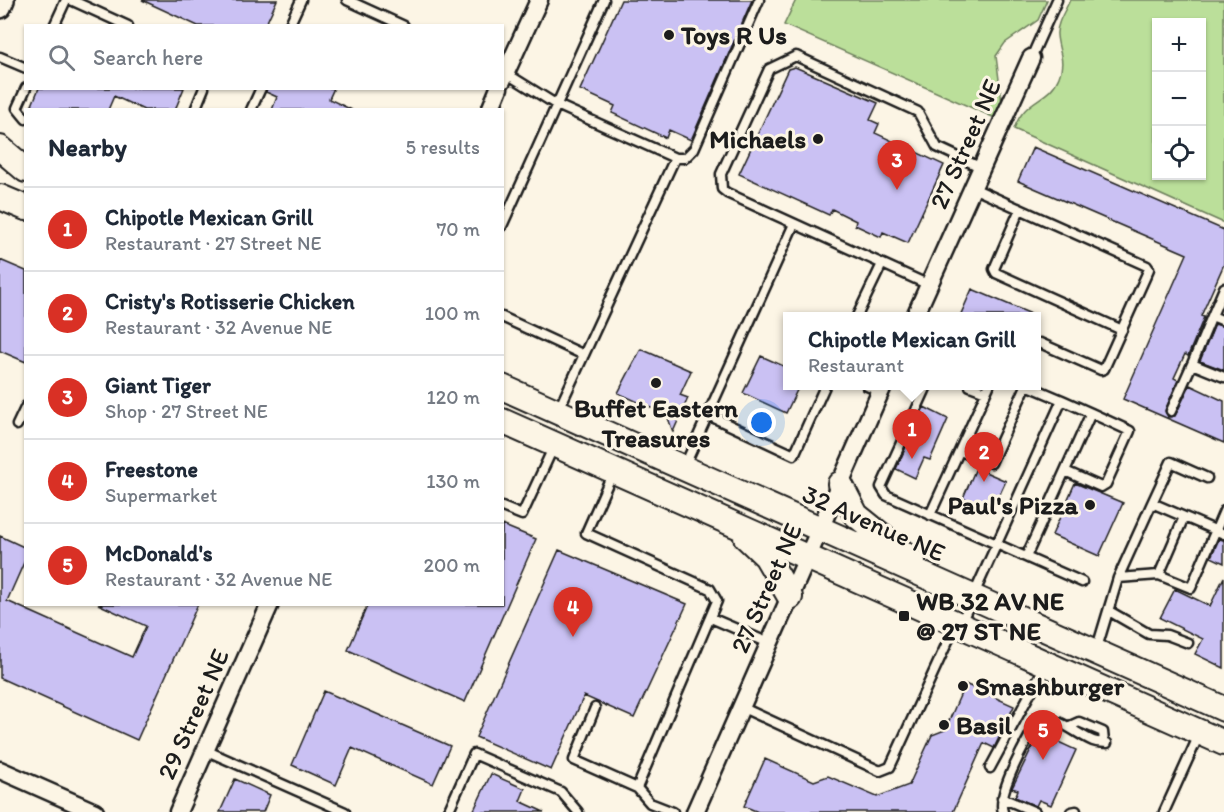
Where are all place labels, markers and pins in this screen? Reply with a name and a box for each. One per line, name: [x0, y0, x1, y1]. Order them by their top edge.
place label: Toys R Us: [680, 19, 787, 51]
marker: Toys R Us: [662, 28, 676, 42]
place label: Michaels: [709, 123, 806, 155]
marker: Michaels: [811, 132, 825, 146]
pin: 3: [878, 140, 916, 190]
marker: Buffet Eastern Treasures: [649, 376, 663, 390]
place label: Buffet Eastern Treasures: [574, 392, 738, 454]
pin: 1: [892, 410, 932, 459]
pin: 2: [964, 432, 1004, 482]
place label: Paul's Pizza: [947, 489, 1078, 521]
marker: Paul's Pizza: [1083, 498, 1097, 512]
place label: WB 32 AV NE @ 27 ST NE: [916, 585, 1065, 647]
pin: 4: [554, 588, 592, 637]
marker: WB 32 AV NE @ 27 ST NE: [897, 609, 911, 623]
place label: Smashburger: [975, 670, 1125, 702]
marker: Smashburger: [956, 679, 970, 693]
place label: Basil: [956, 709, 1013, 741]
pin: 5: [1024, 710, 1062, 760]
marker: Basil: [937, 718, 951, 732]

